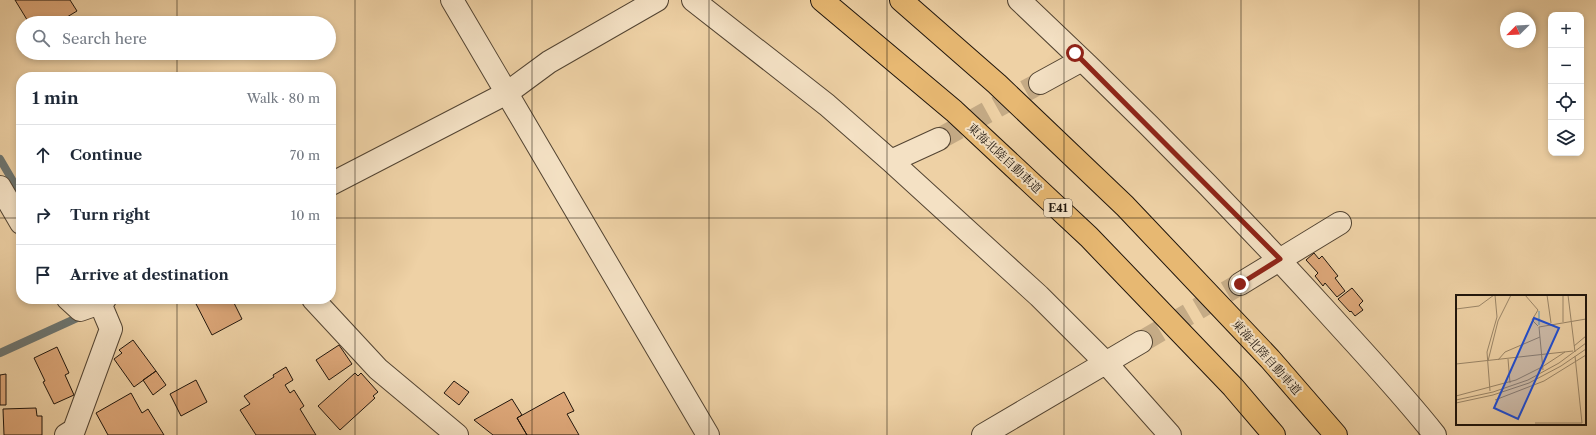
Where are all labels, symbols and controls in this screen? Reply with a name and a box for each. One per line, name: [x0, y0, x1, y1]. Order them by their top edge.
north arrow: [1500, 12, 1536, 48]
map controls: [1548, 12, 1584, 156]
button: +: [1548, 12, 1584, 48]
search box: [16, 16, 336, 60]
icon: search: [30, 27, 52, 49]
text: Search here: [62, 29, 147, 48]
route start: [1066, 44, 1084, 62]
button: −: [1548, 48, 1584, 84]
button: locate: [1548, 84, 1584, 120]
text: 1 min: [32, 88, 79, 108]
text: Walk · 80 m: [247, 90, 320, 106]
street label: 東海北陸自動車道: [965, 120, 1045, 196]
button: layers: [1548, 120, 1584, 156]
icon: ahead: [32, 144, 54, 166]
text: Continue: [70, 145, 142, 164]
text: 70 m: [290, 147, 320, 163]
road number: E41: [1044, 199, 1072, 217]
icon: right: [32, 204, 54, 226]
text: Turn right: [70, 205, 150, 224]
text: 10 m: [291, 207, 320, 223]
icon: arrive: [32, 264, 54, 286]
text: Arrive at destination: [70, 265, 229, 284]
route end: [1231, 275, 1249, 293]
inset map: [1456, 295, 1586, 425]
street label: 東海北陸自動車道: [1229, 316, 1305, 398]

